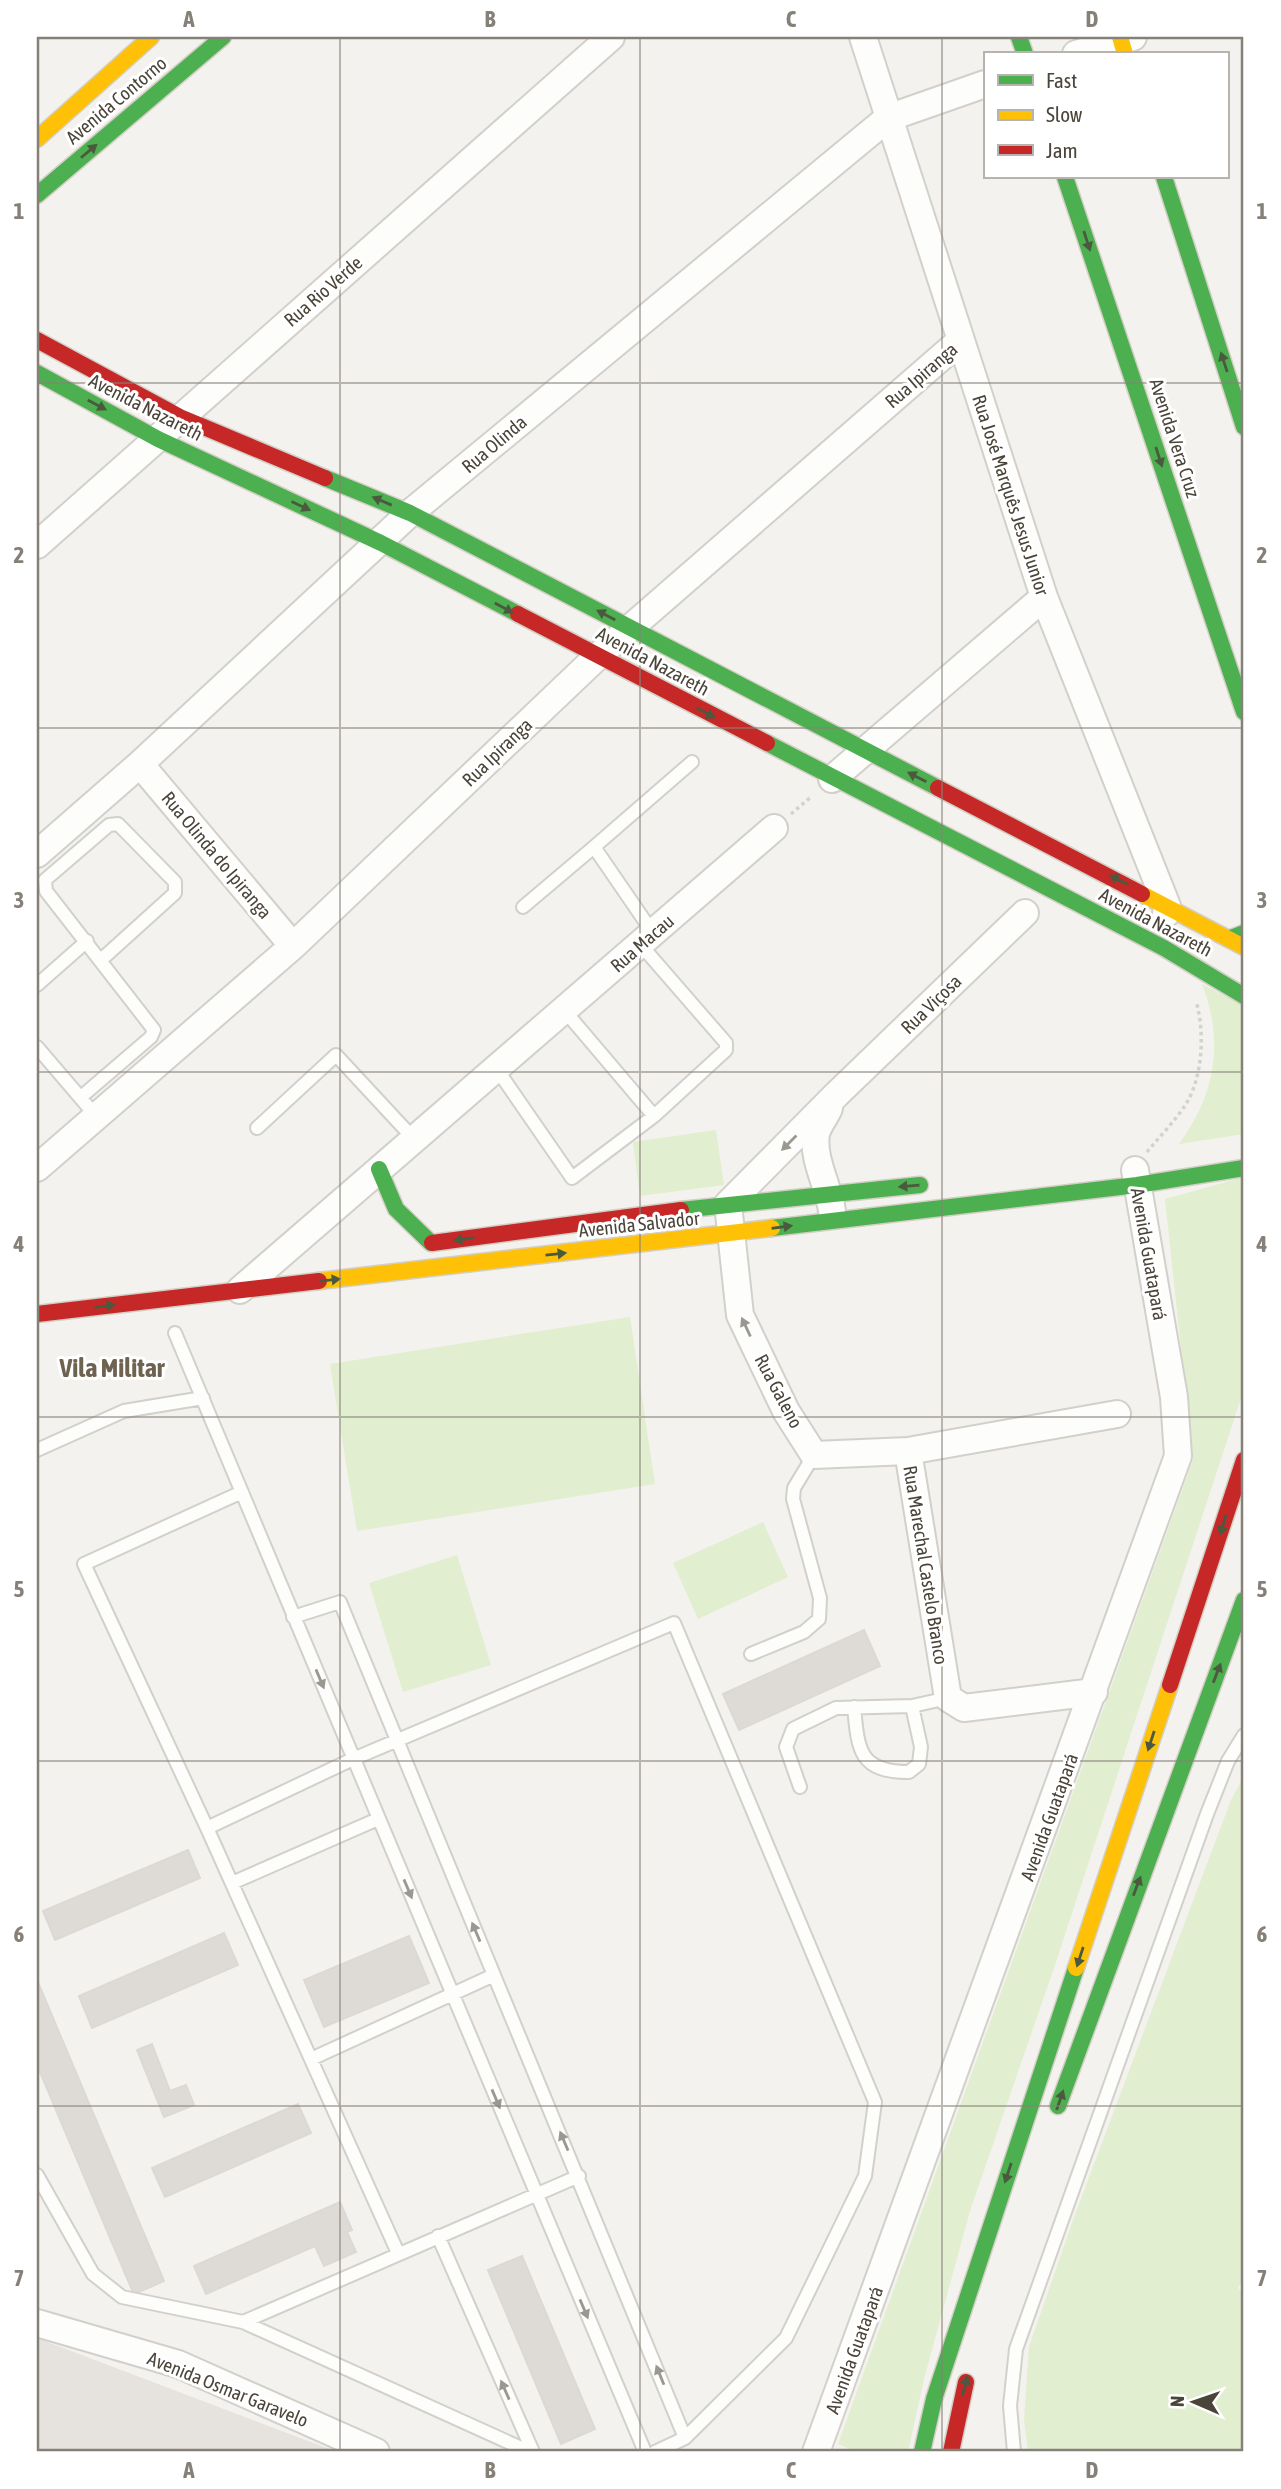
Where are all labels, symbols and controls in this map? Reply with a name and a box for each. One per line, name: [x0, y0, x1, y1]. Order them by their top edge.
text: A: [182, 6, 195, 32]
text: B: [485, 6, 496, 32]
text: C: [786, 6, 797, 32]
text: D: [1086, 6, 1099, 32]
street label: Avenida Contorno: [61, 52, 171, 148]
legend: [984, 52, 1228, 178]
text: Fast: [1046, 68, 1077, 92]
text: Slow: [1046, 102, 1083, 126]
text: Jam: [1046, 138, 1078, 162]
one-way arrow: [80, 144, 97, 159]
text: 1: [14, 198, 25, 224]
text: 1: [1257, 198, 1268, 224]
one-way arrow: [1082, 231, 1093, 252]
street label: Rua Rio Verde: [280, 251, 366, 331]
street label: Rua Ipiranga: [880, 338, 962, 412]
one-way arrow: [1218, 351, 1228, 372]
street label: Avenida Nazareth: [86, 369, 206, 445]
street label: Avenida Vera Cruz: [1145, 376, 1205, 500]
street label: Rua José Marquês Jesus Junior: [968, 392, 1054, 598]
one-way arrow: [87, 399, 107, 411]
street label: Rua Olinda: [457, 411, 531, 477]
one-way arrow: [1154, 447, 1165, 468]
one-way arrow: [371, 495, 392, 506]
one-way arrow: [291, 500, 311, 511]
text: 2: [14, 542, 24, 568]
text: 2: [1257, 542, 1267, 568]
one-way arrow: [494, 602, 514, 613]
one-way arrow: [596, 610, 616, 621]
street label: Avenida Nazareth: [593, 622, 713, 700]
one-way arrow: [696, 707, 716, 718]
street label: Rua Ipiranga: [458, 713, 536, 791]
one-way arrow: [906, 771, 926, 783]
street label: Rua Olinda do Ipiranga: [157, 787, 277, 923]
one-way arrow: [1109, 874, 1129, 885]
street label: Avenida Nazareth: [1096, 883, 1216, 961]
text: 3: [14, 887, 24, 913]
text: 3: [1257, 887, 1267, 913]
street label: Rua Macau: [606, 910, 678, 976]
street label: Rua Viçosa: [896, 970, 966, 1038]
one-way arrow: [781, 1134, 797, 1151]
one-way arrow: [898, 1181, 920, 1192]
street label: Avenida Guatapará: [1127, 1186, 1171, 1322]
street label: Avenida Salvador: [578, 1207, 701, 1241]
one-way arrow: [771, 1221, 793, 1232]
text: 4: [13, 1231, 25, 1257]
text: 4: [1256, 1231, 1268, 1257]
one-way arrow: [453, 1234, 475, 1245]
one-way arrow: [546, 1248, 568, 1259]
one-way arrow: [320, 1274, 342, 1285]
one-way arrow: [94, 1301, 116, 1312]
one-way arrow: [740, 1317, 752, 1337]
street label: Rua Galeno: [750, 1350, 808, 1432]
district label: Vila Militar: [59, 1353, 166, 1383]
street label: Rua Marechal Castelo Branco: [899, 1464, 953, 1666]
one-way arrow: [1217, 1514, 1228, 1535]
text: 5: [14, 1576, 25, 1602]
text: 5: [1257, 1576, 1268, 1602]
one-way arrow: [1212, 1662, 1223, 1683]
one-way arrow: [314, 1669, 325, 1690]
one-way arrow: [1146, 1730, 1156, 1751]
street label: Avenida Guatapará: [1016, 1750, 1082, 1884]
one-way arrow: [1132, 1876, 1143, 1897]
one-way arrow: [403, 1879, 414, 1900]
text: 6: [14, 1921, 25, 1947]
one-way arrow: [470, 1921, 481, 1942]
text: 6: [1257, 1921, 1268, 1947]
one-way arrow: [1074, 1946, 1085, 1967]
one-way arrow: [490, 2089, 502, 2109]
one-way arrow: [1055, 2090, 1066, 2111]
one-way arrow: [559, 2131, 570, 2152]
one-way arrow: [1003, 2162, 1013, 2183]
text: 7: [14, 2265, 24, 2291]
text: 7: [1257, 2265, 1267, 2291]
street label: Avenida Guatapará: [821, 2283, 887, 2417]
one-way arrow: [579, 2298, 590, 2319]
street label: Avenida Osmar Garavelo: [145, 2347, 312, 2431]
one-way arrow: [654, 2364, 665, 2385]
north arrow: [1158, 2366, 1228, 2436]
one-way arrow: [960, 2374, 971, 2396]
one-way arrow: [499, 2380, 511, 2400]
text: N: [1166, 2395, 1188, 2407]
text: A: [182, 2457, 195, 2483]
text: B: [485, 2457, 496, 2483]
text: C: [786, 2457, 797, 2483]
text: D: [1086, 2457, 1099, 2483]

